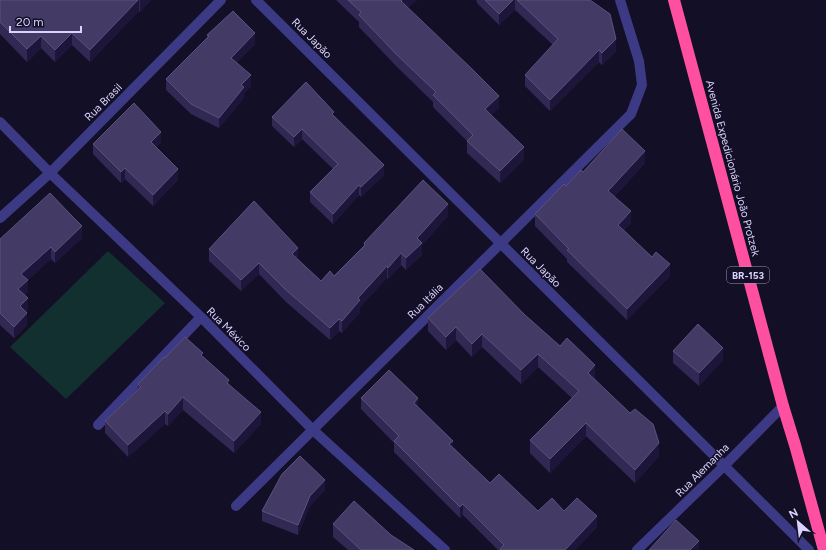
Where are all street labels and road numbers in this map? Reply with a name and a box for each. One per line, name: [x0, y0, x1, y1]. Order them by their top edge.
street label: Rua Japão: [289, 16, 334, 61]
street label: Avenida Expedicionário João Protzek: [703, 79, 762, 258]
street label: Rua Brasil: [82, 81, 125, 124]
street label: Rua Japão: [518, 245, 563, 290]
road number: BR-153: [727, 267, 769, 283]
street label: Rua Itália: [405, 281, 446, 322]
street label: Rua México: [204, 305, 253, 354]
street label: Rua Alemanha: [673, 441, 732, 500]

